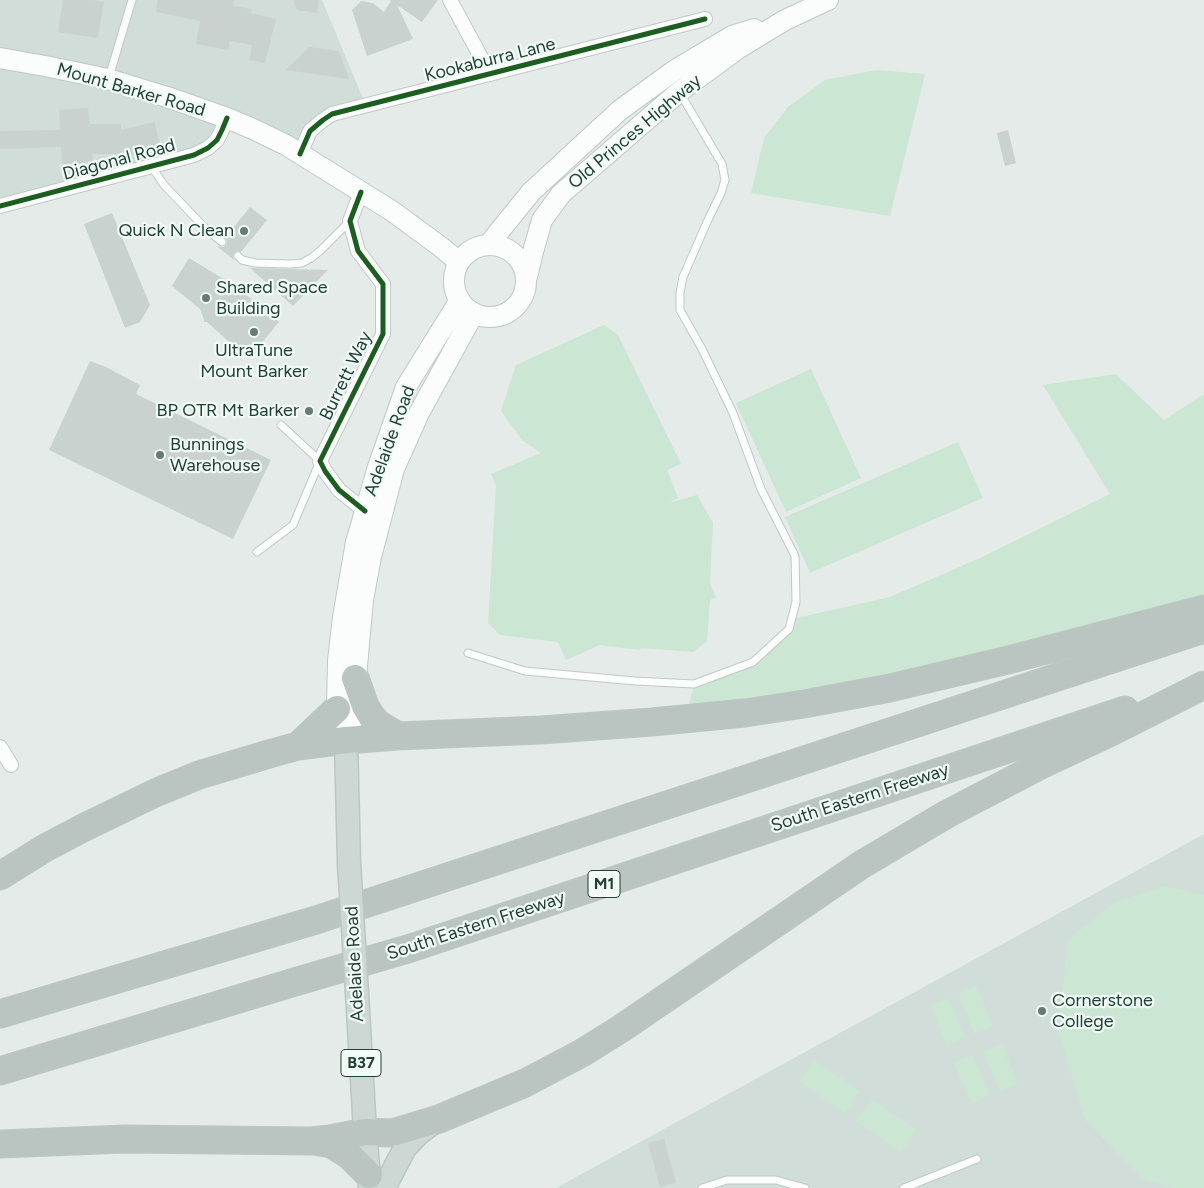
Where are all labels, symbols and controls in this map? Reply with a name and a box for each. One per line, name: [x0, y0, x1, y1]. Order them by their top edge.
street label: Kookaburra Lane: [422, 33, 558, 87]
street label: Mount Barker Road: [54, 58, 208, 122]
street label: Old Princes Highway: [564, 70, 706, 194]
street label: Diagonal Road: [60, 135, 178, 185]
place label: Quick N Clean: [118, 220, 234, 242]
marker: Quick N Clean: [238, 225, 250, 237]
place label: Shared Space Building: [216, 277, 328, 320]
marker: Shared Space Building: [200, 292, 212, 304]
marker: UltraTune Mount Barker: [248, 326, 260, 338]
street label: Burrett Way: [315, 328, 377, 424]
place label: UltraTune Mount Barker: [200, 340, 308, 382]
street label: Adelaide Road: [360, 383, 420, 499]
place label: BP OTR Mt Barker: [156, 400, 299, 422]
marker: BP OTR Mt Barker: [303, 405, 315, 417]
place label: Bunnings Warehouse: [170, 434, 260, 476]
marker: Bunnings Warehouse: [154, 449, 166, 461]
street label: South Eastern Freeway: [768, 759, 952, 837]
road number: M1: [588, 871, 620, 898]
street label: South Eastern Freeway: [384, 887, 568, 965]
street label: Adelaide Road: [341, 906, 369, 1022]
place label: Cornerstone College: [1052, 990, 1153, 1032]
marker: Cornerstone College: [1036, 1005, 1048, 1017]
road number: B37: [341, 1050, 381, 1076]

